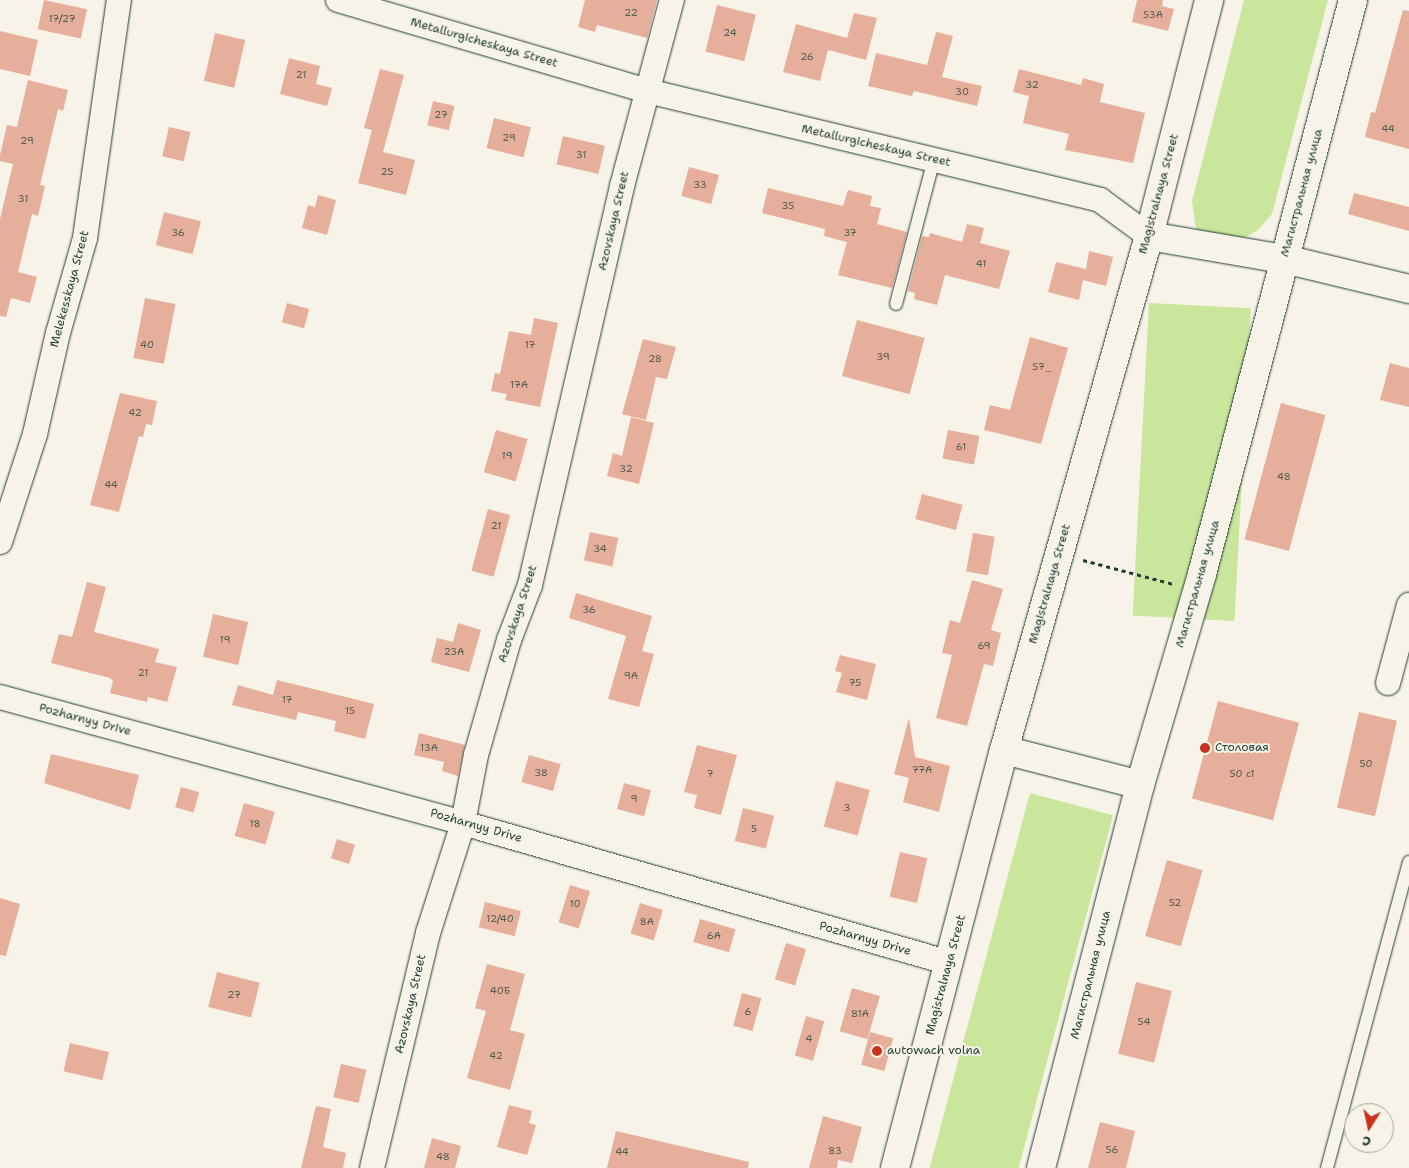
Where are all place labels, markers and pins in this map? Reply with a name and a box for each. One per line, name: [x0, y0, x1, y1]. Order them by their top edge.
place label: Столовая: [1215, 741, 1269, 755]
marker: Столовая: [1199, 742, 1211, 754]
place label: autowach volna: [887, 1044, 980, 1058]
marker: autowach volna: [871, 1045, 883, 1057]

